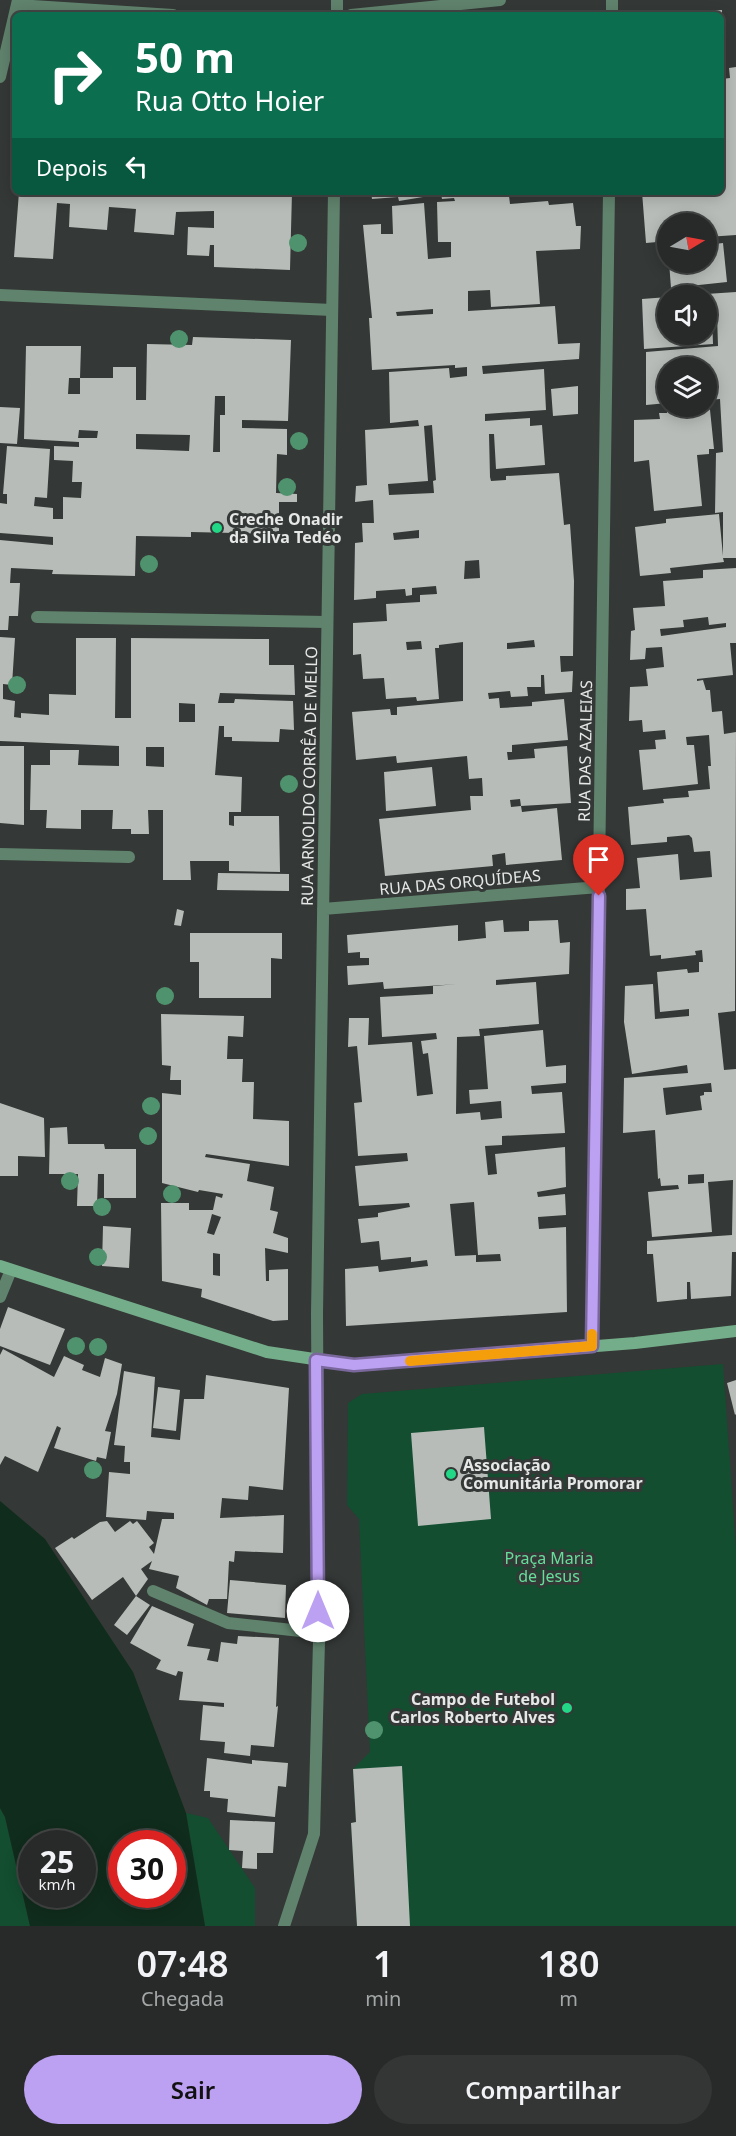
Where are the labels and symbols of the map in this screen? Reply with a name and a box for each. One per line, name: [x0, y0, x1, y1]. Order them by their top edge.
north arrow: [657, 213, 717, 273]
place label: Creche Onadir da Silva Tedéo: [229, 508, 343, 548]
marker: Creche Onadir da Silva Tedéo: [210, 521, 224, 535]
street label: RUA ARNOLDO CORRÊA DE MELLO: [296, 646, 322, 906]
street label: RUA DAS AZALEIAS: [573, 680, 597, 822]
pin: [573, 834, 624, 896]
street label: RUA DAS ORQUÍDEAS: [378, 864, 542, 900]
place label: Associação Comunitária Promorar: [463, 1454, 643, 1494]
marker: Associação Comunitária Promorar: [444, 1467, 458, 1481]
park label: Praça Maria de Jesus: [505, 1547, 593, 1587]
position arrow: [286, 1579, 350, 1643]
place label: Campo de Futebol Carlos Roberto Alves: [390, 1688, 555, 1728]
marker: Campo de Futebol Carlos Roberto Alves: [560, 1701, 574, 1715]
speed limit sign: 30: [108, 1830, 186, 1908]

